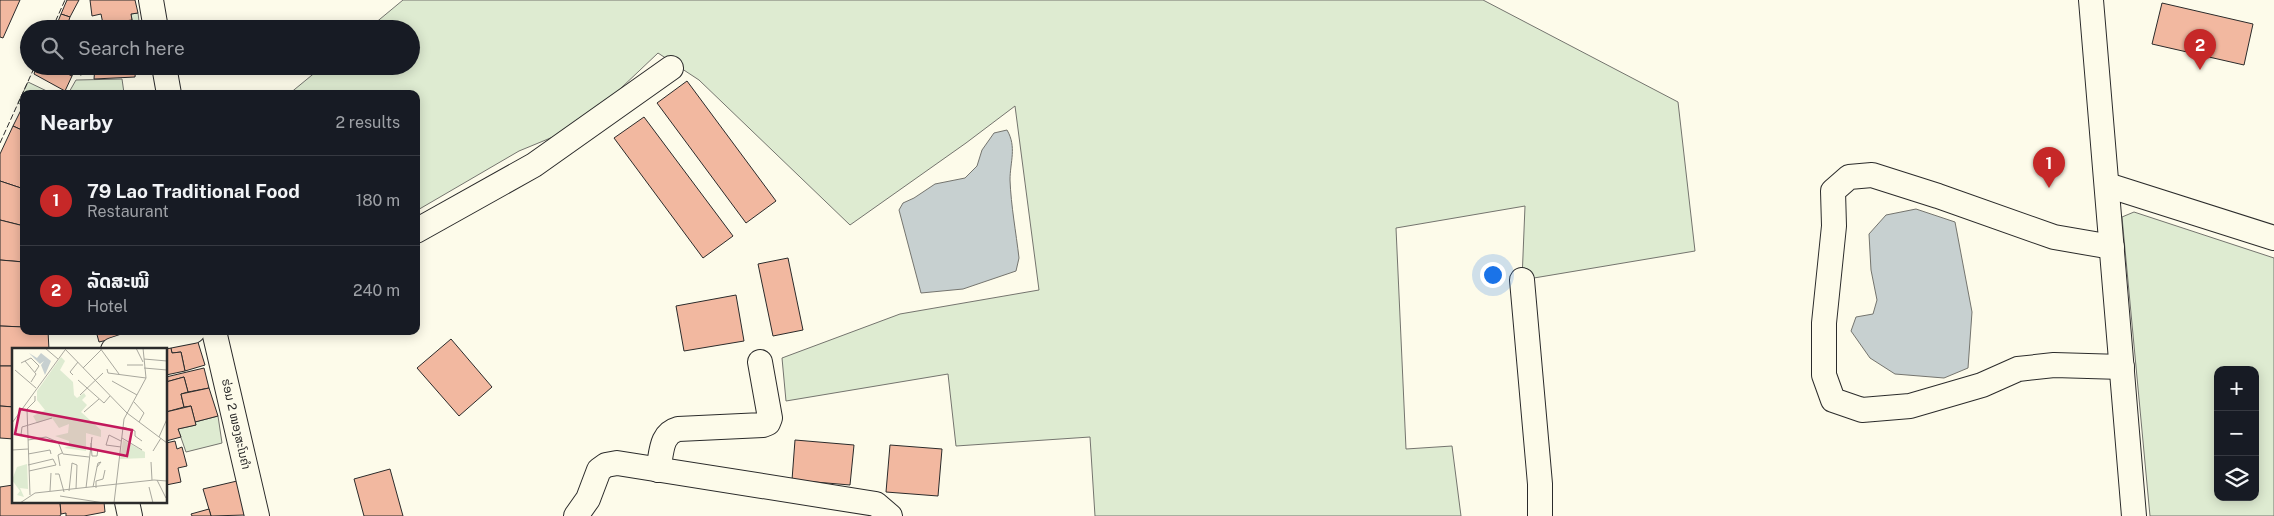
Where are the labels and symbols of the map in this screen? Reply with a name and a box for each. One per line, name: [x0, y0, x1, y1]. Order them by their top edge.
pin: 2: [2184, 29, 2216, 70]
pin: 1: [2033, 147, 2065, 188]
your location: [1480, 262, 1506, 288]
inset map: [12, 348, 168, 504]
street label: ຮ່ອມ 2 ໜອງສະໂນຄໍາ: [219, 377, 253, 471]

